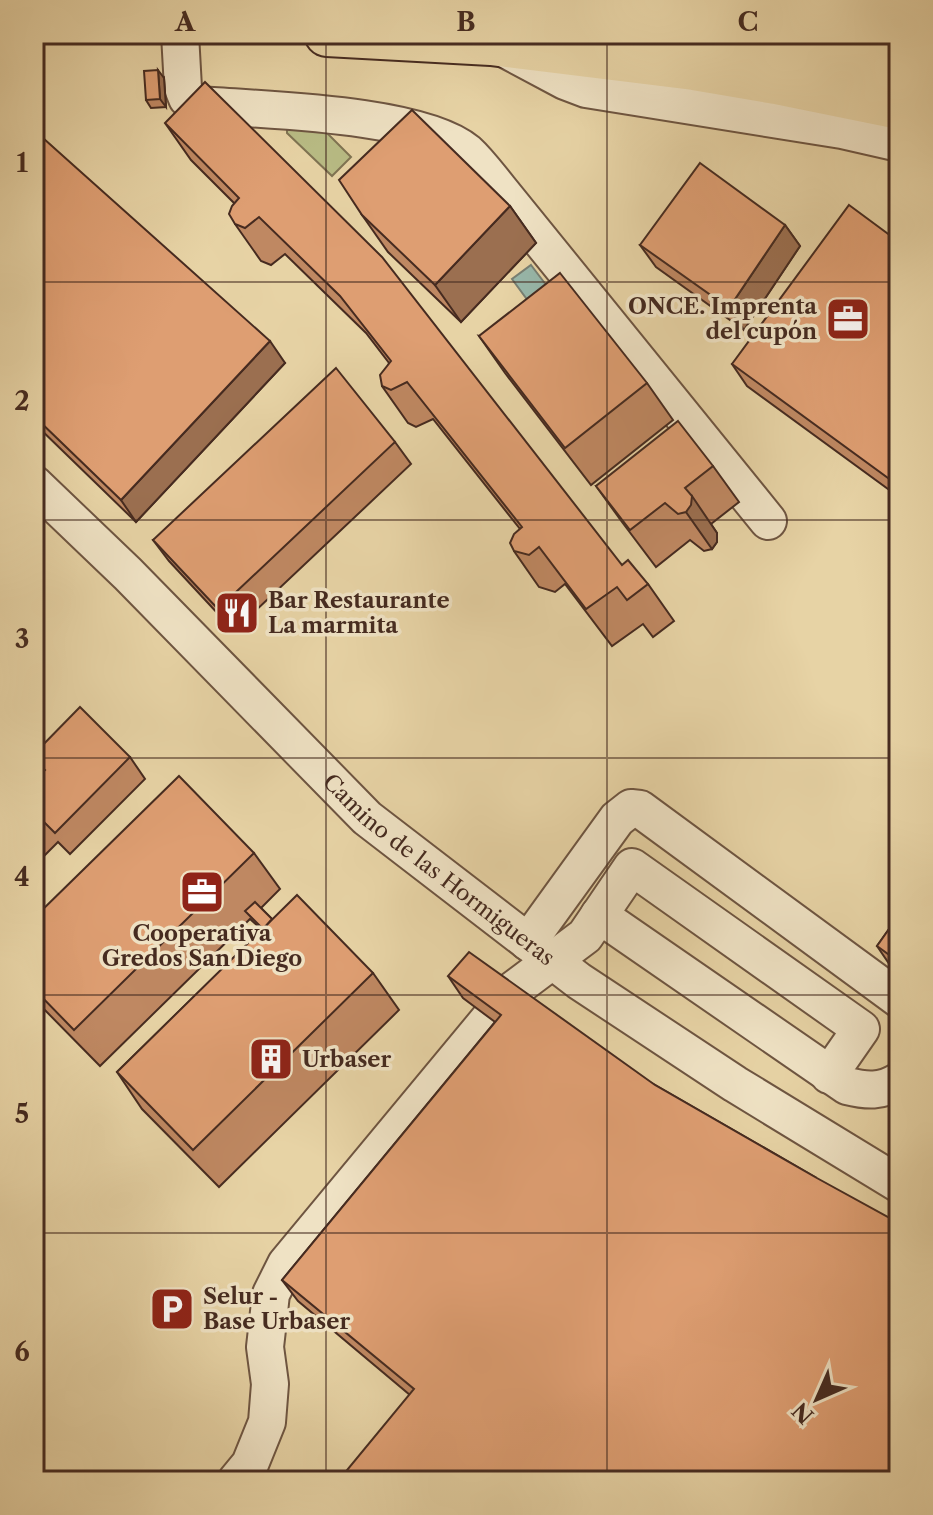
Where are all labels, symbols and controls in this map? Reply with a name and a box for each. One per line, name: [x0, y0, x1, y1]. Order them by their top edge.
text: A: [174, 6, 196, 38]
text: B: [456, 6, 476, 38]
text: C: [738, 6, 758, 38]
text: 1: [16, 147, 28, 179]
place label: ONCE. Imprenta del cupón: [628, 293, 817, 345]
office icon: ONCE. Imprenta del cupón: [824, 295, 872, 343]
text: 2: [14, 385, 30, 417]
place label: Bar Restaurante La marmita: [268, 587, 450, 639]
restaurant icon: Bar Restaurante La marmita: [213, 589, 261, 637]
text: 3: [15, 623, 29, 655]
street label: Camino de las Hormigueras: [317, 768, 560, 971]
text: 4: [14, 861, 30, 893]
office icon: Cooperativa Gredos San Diego: [178, 868, 226, 916]
place label: Cooperativa Gredos San Diego: [102, 920, 302, 972]
building icon: Urbaser: [247, 1035, 295, 1083]
place label: Urbaser: [302, 1046, 391, 1073]
text: 5: [15, 1098, 29, 1130]
place label: Selur - Base Urbaser: [203, 1283, 350, 1335]
parking icon: Selur - Base Urbaser: [148, 1285, 196, 1333]
text: 6: [14, 1336, 30, 1368]
north arrow: [777, 1359, 857, 1439]
text: N: [787, 1396, 820, 1429]

